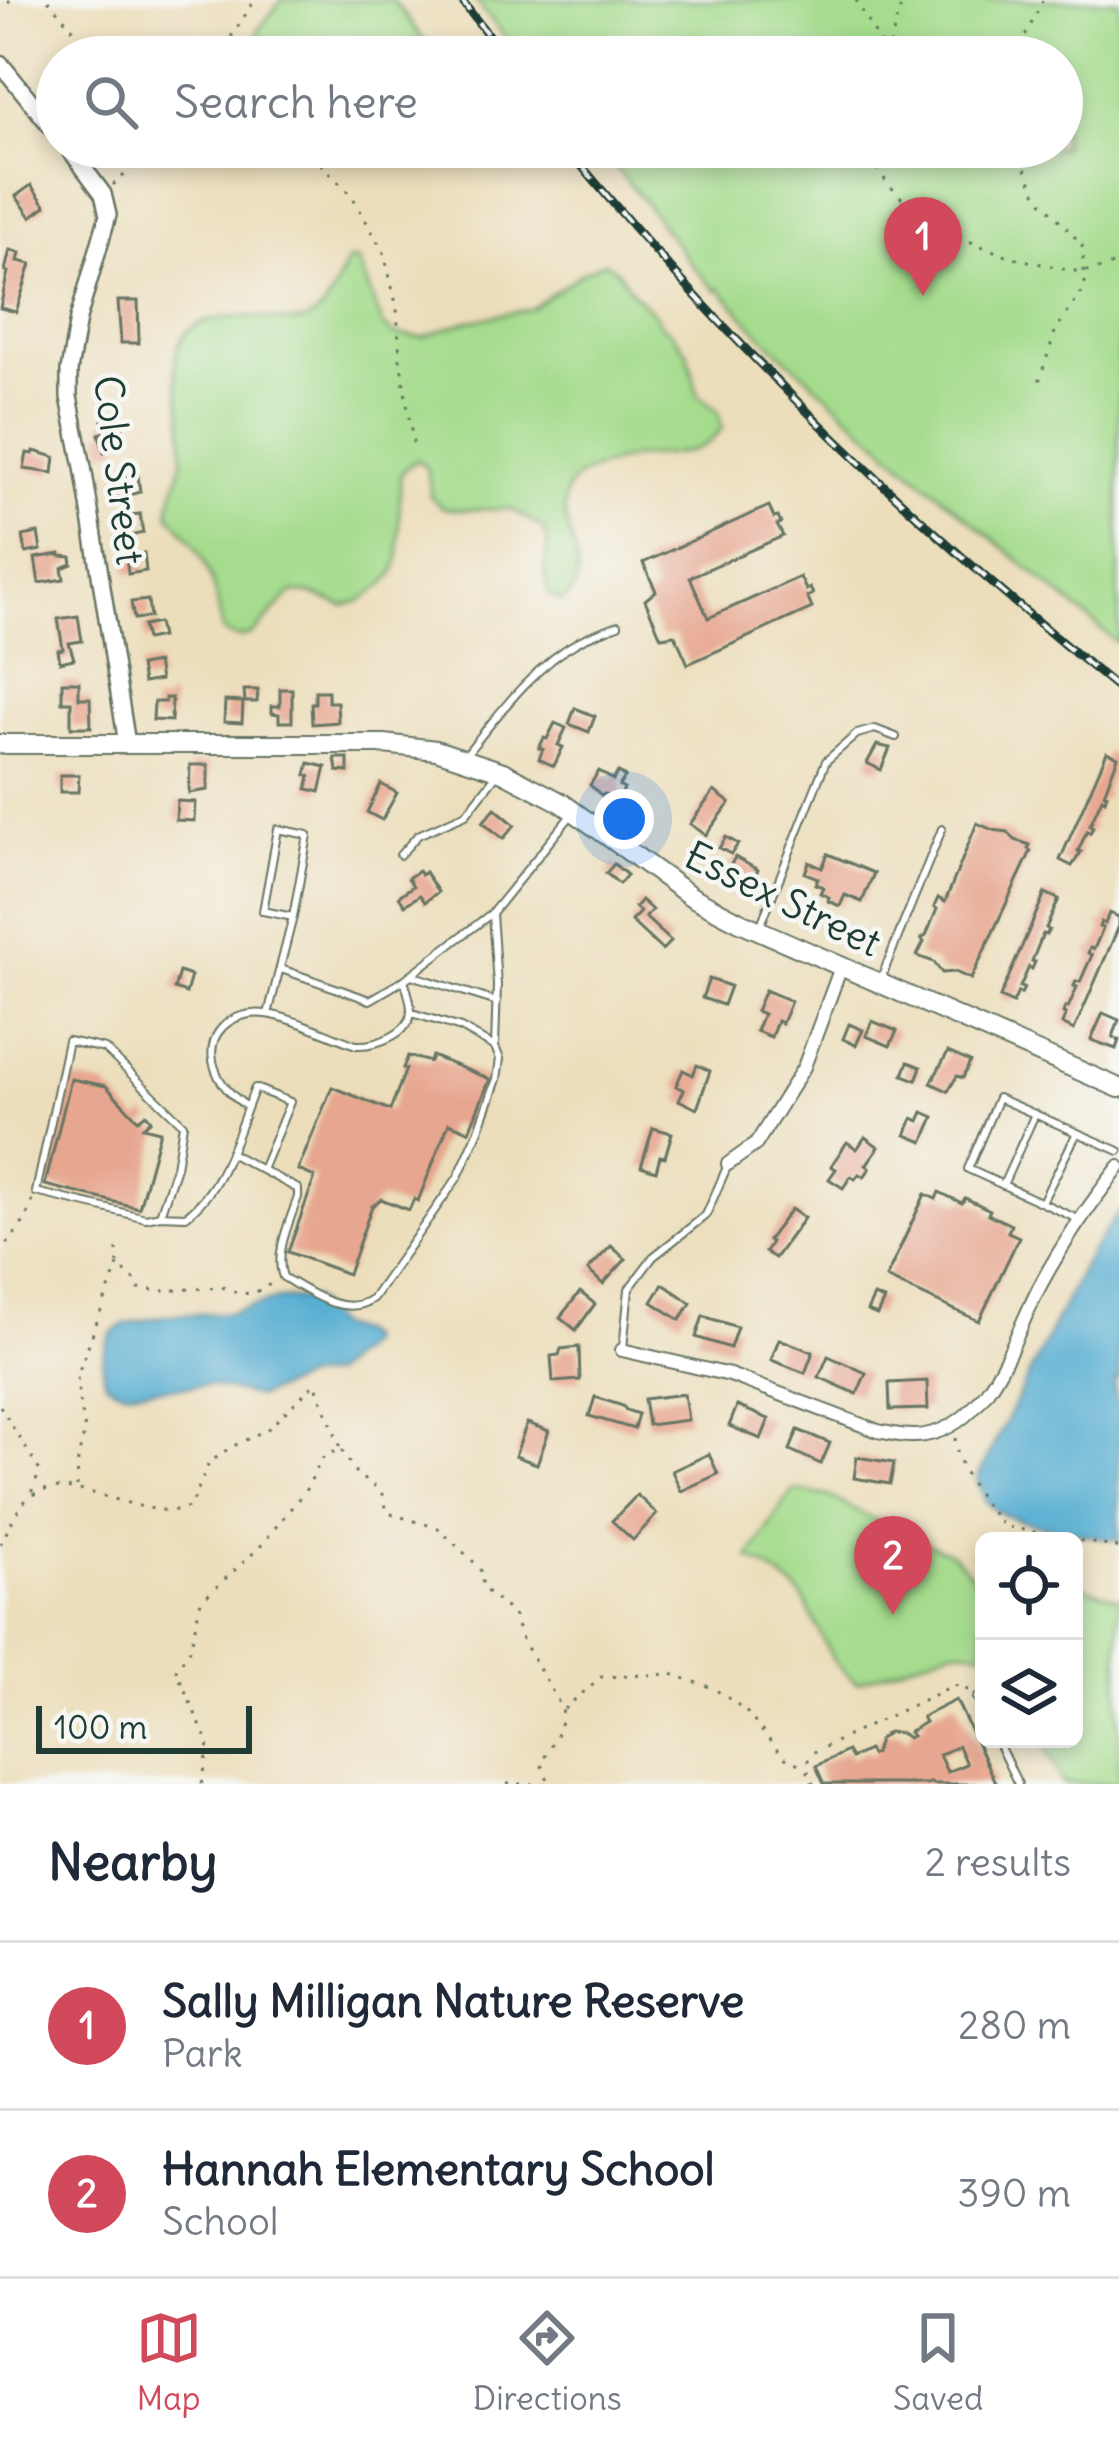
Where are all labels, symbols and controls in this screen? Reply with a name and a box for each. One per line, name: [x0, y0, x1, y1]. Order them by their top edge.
search box: [36, 36, 1083, 168]
icon: search: [78, 69, 144, 135]
text: Search here: [174, 74, 418, 130]
pin: 1: [884, 197, 962, 296]
street label: Cole Street: [83, 373, 155, 567]
your location: [594, 789, 654, 849]
street label: Essex Street: [677, 831, 889, 967]
pin: 2: [854, 1516, 932, 1615]
map controls: [975, 1532, 1083, 1748]
button: locate: [975, 1532, 1083, 1640]
button: layers: [975, 1640, 1083, 1748]
scale bar: [36, 1700, 252, 1753]
text: 100 m: [54, 1706, 147, 1748]
text: Nearby: [48, 1830, 217, 1894]
text: 2 results: [924, 1838, 1071, 1887]
text: Sally Milligan Nature Reserve: [162, 1973, 744, 2029]
text: 1: [79, 2001, 95, 2050]
text: 280 m: [958, 2001, 1071, 2050]
text: Park: [162, 2029, 243, 2078]
text: Hannah Elementary School: [162, 2141, 715, 2197]
text: 2: [76, 2169, 98, 2218]
text: 390 m: [957, 2169, 1071, 2218]
text: School: [162, 2197, 279, 2246]
tab: Map: [136, 2305, 202, 2419]
tab: Directions: [473, 2305, 622, 2419]
tab: Saved: [893, 2305, 983, 2419]

